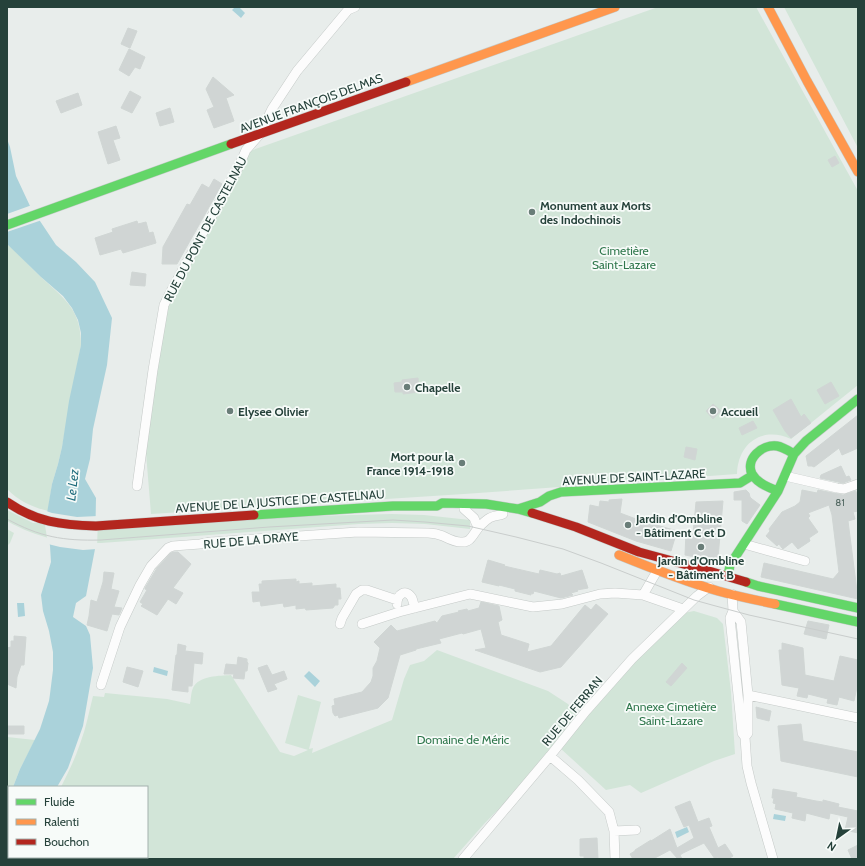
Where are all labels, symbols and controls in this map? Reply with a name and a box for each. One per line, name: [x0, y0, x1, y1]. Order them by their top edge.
street label: AVENUE FRANÇOIS DELMAS: [237, 70, 385, 136]
street label: RUE DU PONT DE CASTELNAU: [160, 154, 250, 304]
place label: Monument aux Morts des Indochinois: [540, 198, 651, 227]
marker: Monument aux Morts des Indochinois: [527, 207, 537, 217]
park label: Cimetière Saint-Lazare: [592, 243, 656, 272]
place label: Chapelle: [415, 380, 460, 395]
marker: Chapelle: [402, 382, 412, 392]
place label: Elysee Olivier: [238, 404, 309, 419]
place label: Accueil: [721, 404, 758, 419]
marker: Elysee Olivier: [225, 406, 235, 416]
marker: Accueil: [708, 406, 718, 416]
place label: Mort pour la France 1914-1918: [367, 449, 454, 478]
marker: Mort pour la France 1914-1918: [457, 458, 467, 468]
street label: AVENUE DE SAINT-LAZARE: [562, 466, 706, 488]
water label: Le Lez: [62, 468, 82, 502]
street label: AVENUE DE LA JUSTICE DE CASTELNAU: [175, 486, 385, 516]
house number: 81: [835, 496, 845, 509]
place label: Jardin d'Ombline - Bâtiment C et D: [635, 511, 726, 540]
marker: Jardin d'Ombline - Bâtiment C et D: [623, 520, 633, 530]
street label: RUE DE LA DRAYE: [203, 528, 300, 552]
marker: Jardin d'Ombline - Bâtiment B: [696, 542, 706, 552]
place label: Jardin d'Ombline - Bâtiment B: [657, 553, 744, 582]
street label: RUE DE FERRAN: [538, 673, 606, 749]
park label: Annexe Cimetière Saint-Lazare: [626, 699, 716, 728]
park label: Domaine de Méric: [417, 732, 510, 747]
legend: [8, 786, 148, 858]
text: Fluide: [44, 794, 75, 809]
text: Ralenti: [44, 814, 79, 829]
north arrow: [817, 818, 857, 858]
text: Bouchon: [44, 834, 90, 849]
text: N: [824, 838, 839, 854]

